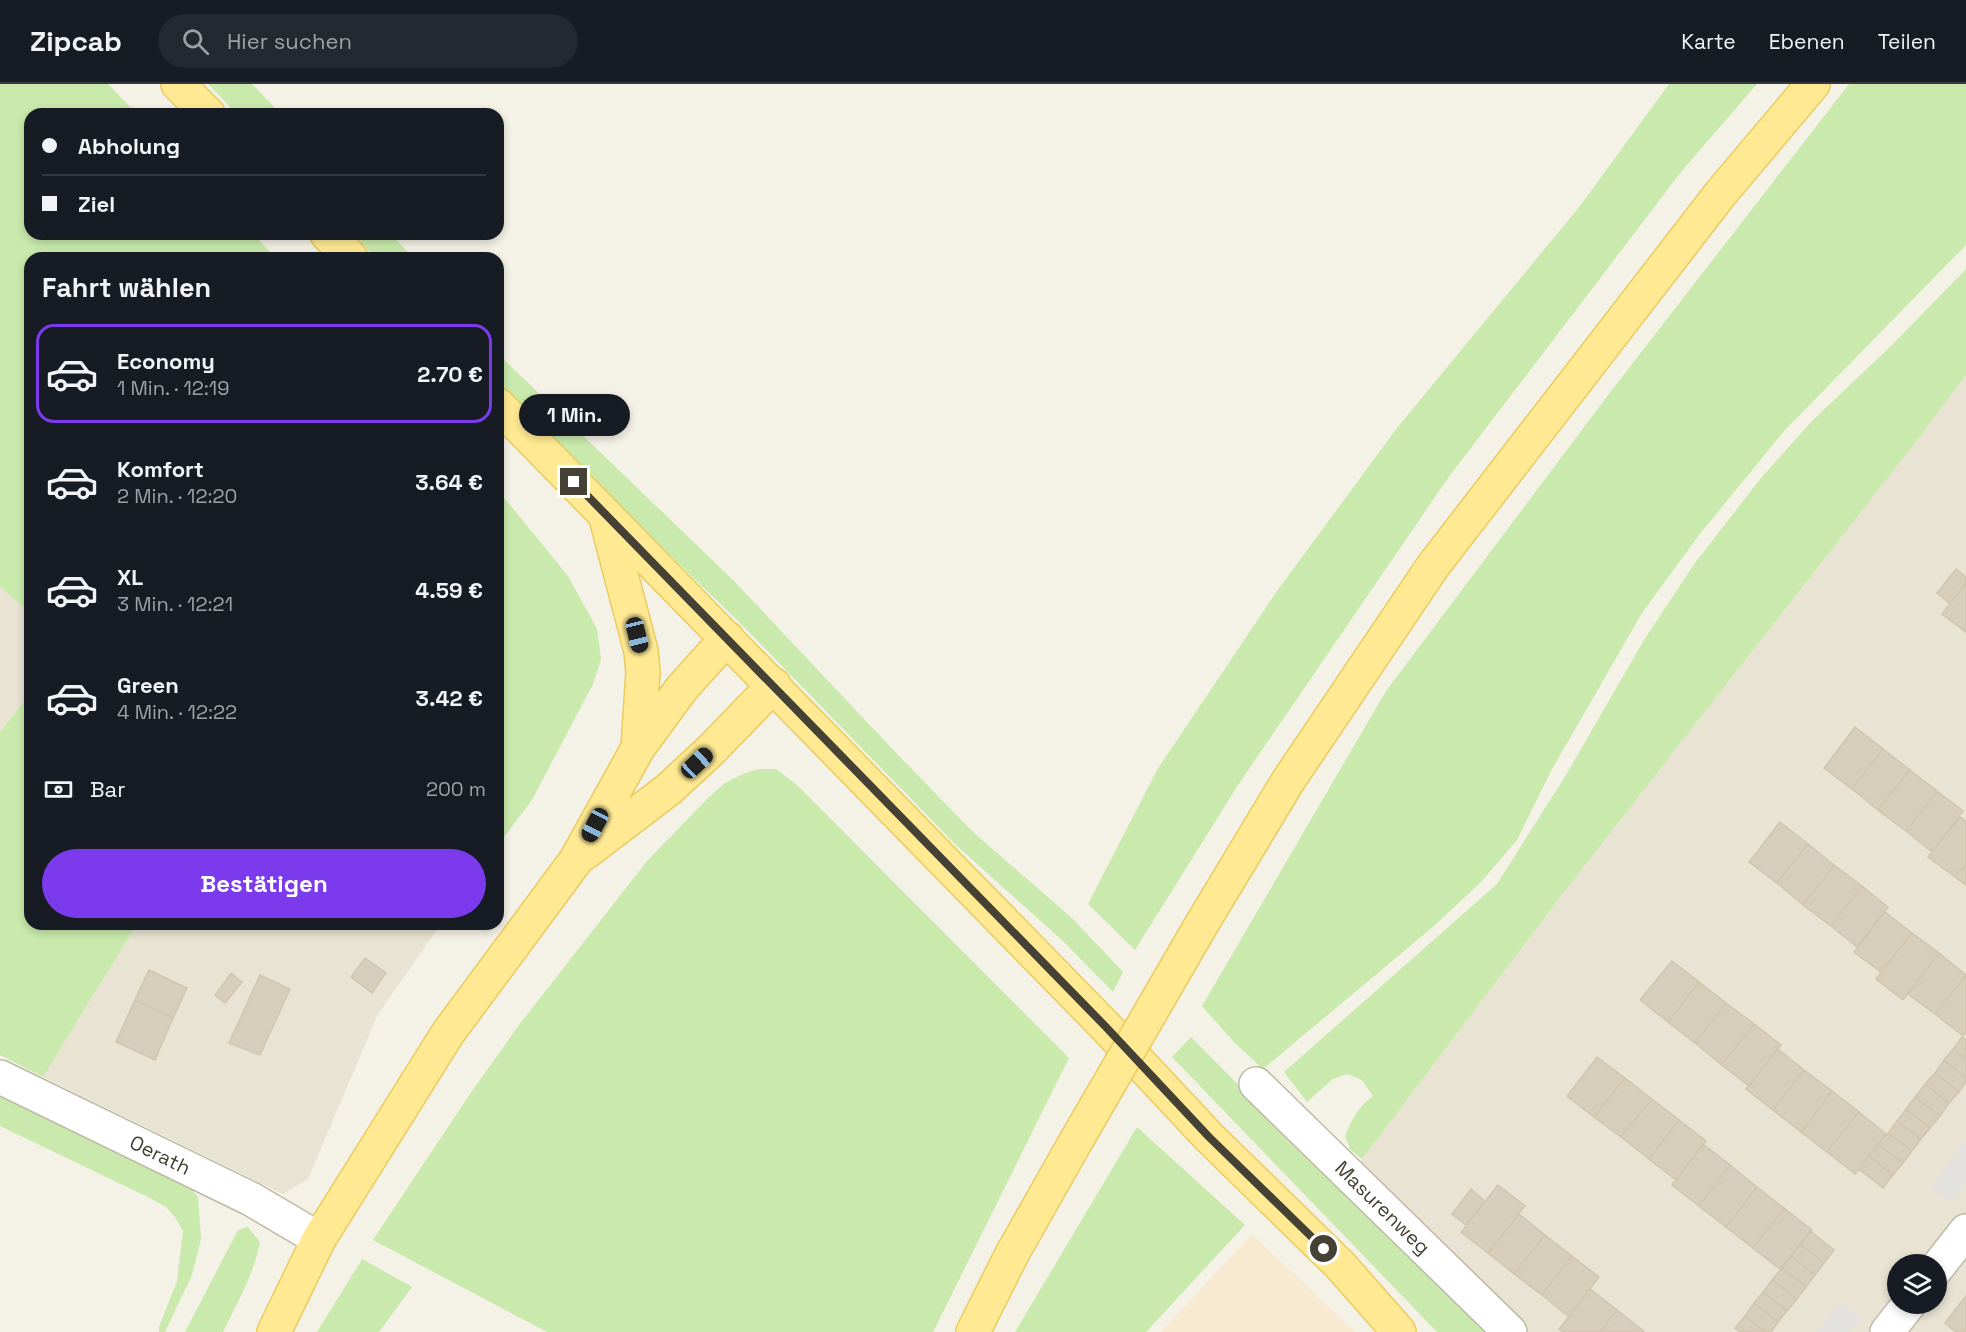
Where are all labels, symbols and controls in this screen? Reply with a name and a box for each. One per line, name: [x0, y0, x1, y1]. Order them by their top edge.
search box: [158, 14, 578, 68]
text: Zipcab: [30, 23, 122, 59]
icon: search: [179, 25, 212, 58]
text: Hier suchen: [227, 27, 352, 55]
text: Karte: [1681, 28, 1736, 55]
text: Ebenen: [1769, 28, 1845, 55]
text: Teilen: [1878, 28, 1936, 55]
text: Abholung: [78, 132, 180, 160]
text: Ziel: [78, 190, 115, 218]
text: Fahrt wählen: [42, 270, 211, 305]
icon: car: [45, 347, 99, 401]
text: Economy: [117, 347, 215, 375]
text: 2.70 €: [417, 360, 483, 388]
text: 1 Min. · 12:19: [117, 375, 229, 401]
callout: 1 Min.: [518, 395, 630, 437]
text: 1 Min.: [547, 402, 602, 428]
icon: car: [45, 455, 99, 509]
text: Komfort: [117, 455, 204, 483]
text: 3.64 €: [415, 468, 483, 496]
route end: [560, 468, 587, 495]
text: 2 Min. · 12:20: [117, 483, 237, 509]
icon: car: [45, 563, 99, 617]
text: XL: [117, 563, 143, 591]
text: 4.59 €: [415, 576, 483, 604]
text: 3 Min. · 12:21: [117, 591, 233, 617]
car: [624, 615, 650, 655]
icon: car: [45, 671, 99, 725]
text: Green: [117, 671, 179, 699]
text: 3.42 €: [416, 684, 483, 712]
text: 4 Min. · 12:22: [117, 699, 237, 725]
car: [678, 744, 716, 782]
icon: cash: [42, 773, 75, 806]
text: Bar: [90, 775, 126, 803]
text: 200 m: [426, 776, 486, 802]
car: [579, 805, 611, 845]
button: Bestätigen: [42, 849, 486, 918]
street label: Oerath: [125, 1129, 195, 1181]
street label: Masurenweg: [1329, 1155, 1436, 1260]
route start: [1310, 1235, 1337, 1262]
map controls: [1887, 1254, 1947, 1314]
button: layers: [1887, 1254, 1947, 1314]

